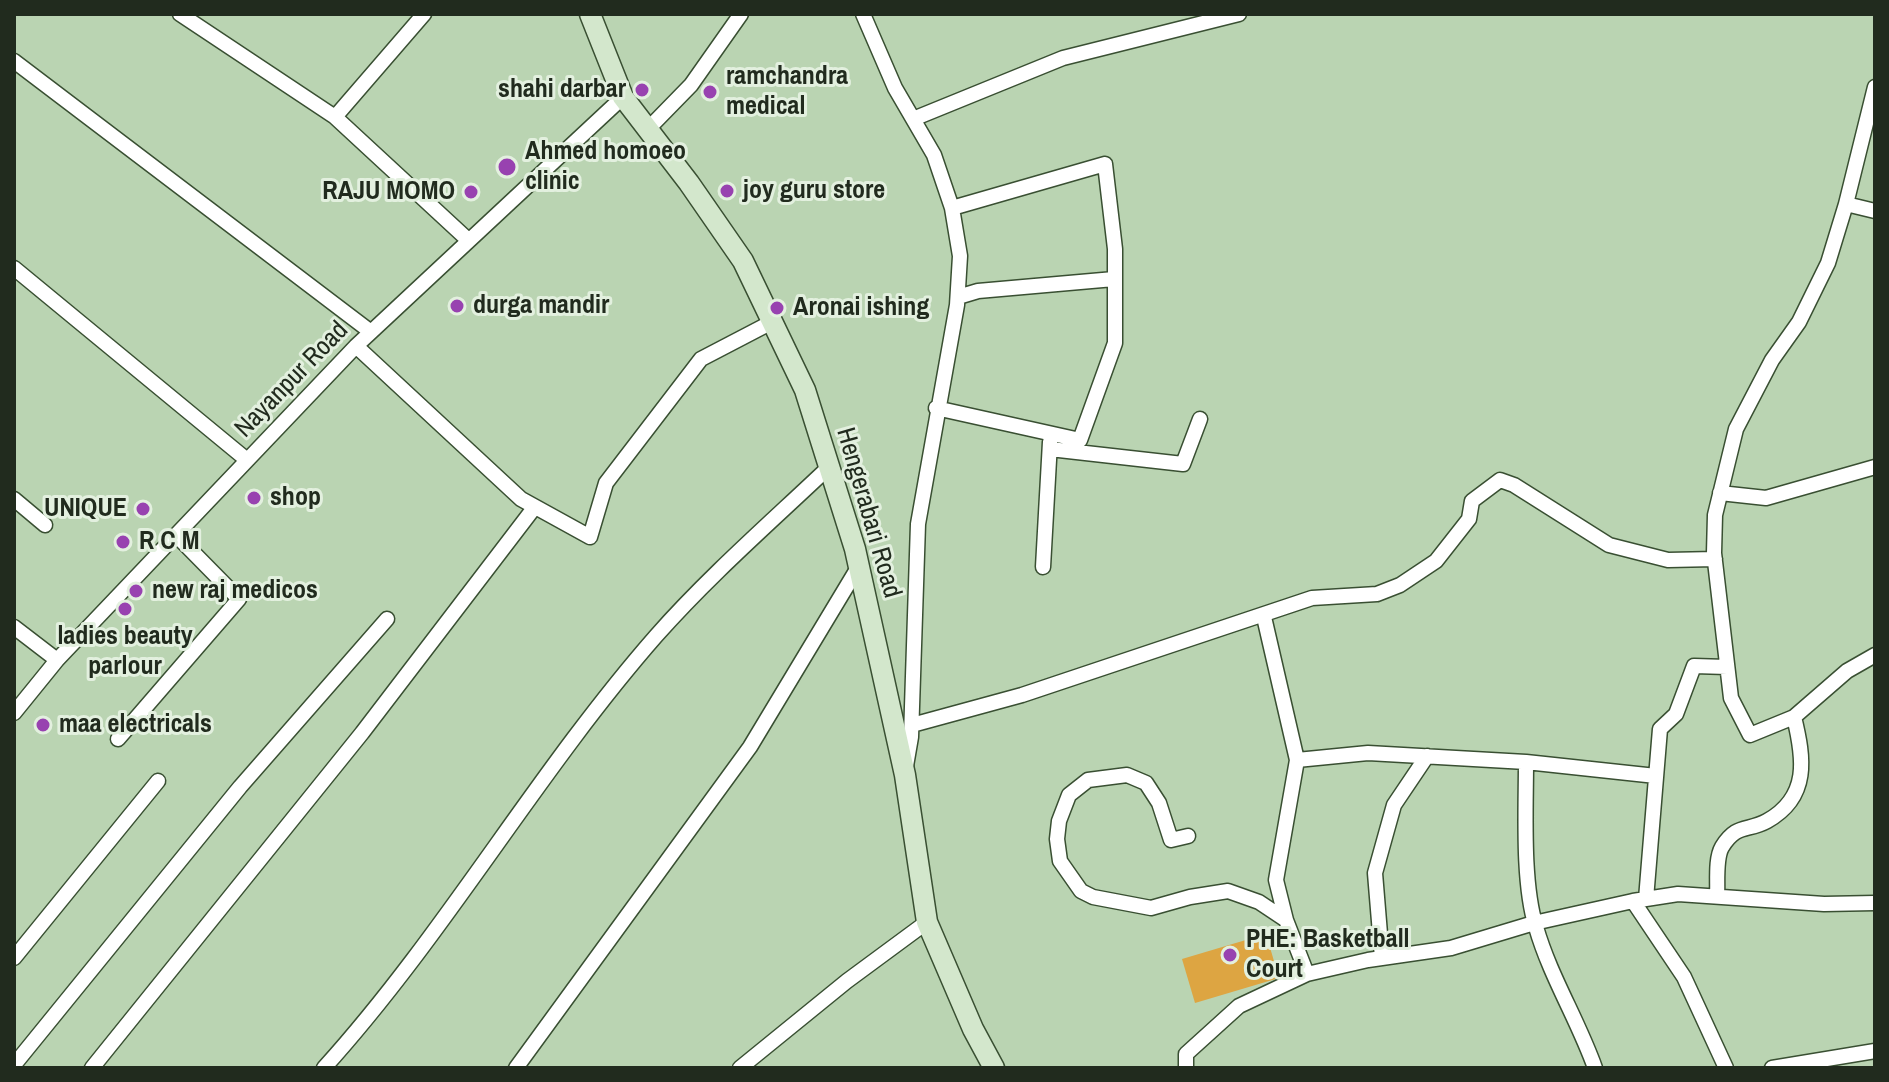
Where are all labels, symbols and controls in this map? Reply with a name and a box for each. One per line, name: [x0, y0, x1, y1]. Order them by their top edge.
place label: ramchandra medical: [726, 61, 848, 122]
place label: shahi darbar: [498, 74, 626, 106]
marker: shahi darbar: [633, 81, 651, 99]
marker: ramchandra medical: [701, 83, 719, 101]
place label: Ahmed homoeo clinic: [525, 136, 686, 198]
marker: Ahmed homoeo clinic: [496, 156, 518, 178]
place label: joy guru store: [743, 175, 885, 207]
place label: RAJU MOMO: [322, 176, 455, 208]
marker: joy guru store: [718, 182, 736, 200]
marker: RAJU MOMO: [462, 183, 480, 201]
place label: durga mandir: [473, 290, 609, 322]
place label: Aronai ishing: [793, 292, 929, 324]
marker: durga mandir: [448, 297, 466, 315]
marker: Aronai ishing: [768, 299, 786, 317]
street label: Nayanpur Road: [229, 315, 355, 445]
street label: Hengerabari Road: [829, 424, 907, 602]
place label: shop: [270, 482, 321, 514]
marker: shop: [245, 489, 263, 507]
place label: UNIQUE: [44, 493, 127, 525]
marker: UNIQUE: [134, 500, 152, 518]
place label: R C M: [139, 526, 199, 558]
marker: R C M: [114, 533, 132, 551]
place label: new raj medicos: [152, 575, 318, 607]
marker: new raj medicos: [127, 582, 145, 600]
marker: ladies beauty parlour: [116, 600, 134, 618]
place label: ladies beauty parlour: [57, 621, 193, 682]
place label: maa electricals: [59, 709, 212, 741]
marker: maa electricals: [34, 716, 52, 734]
place label: PHE: Basketball Court: [1246, 924, 1410, 986]
marker: PHE: Basketball Court: [1221, 946, 1239, 964]

